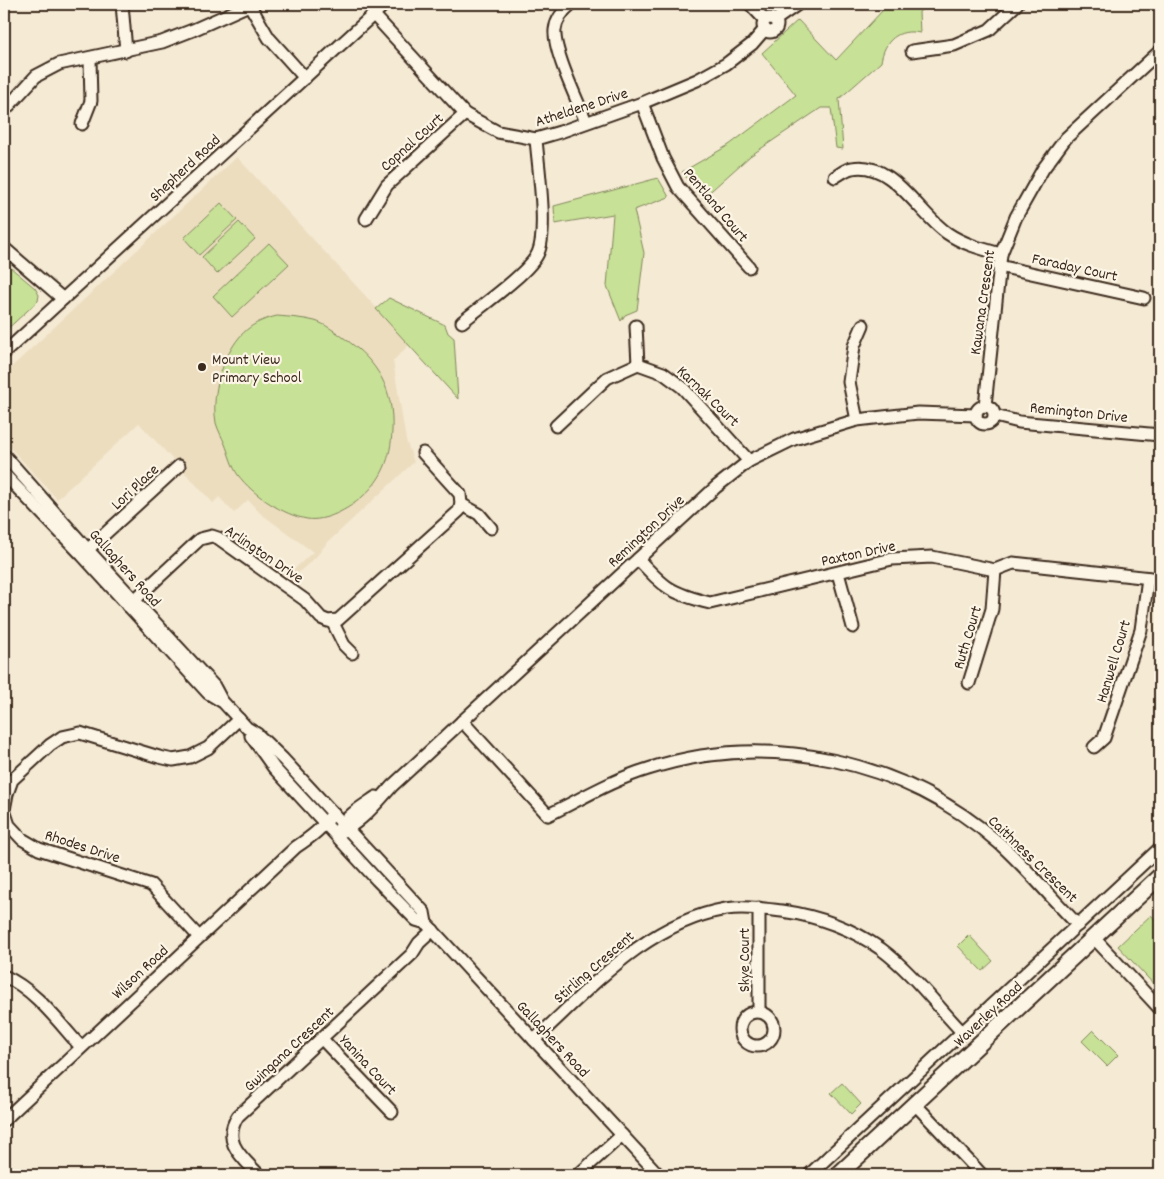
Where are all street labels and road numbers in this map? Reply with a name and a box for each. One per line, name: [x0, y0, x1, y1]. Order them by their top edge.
street label: Atheldene Drive: [532, 83, 631, 134]
street label: Copnal Court: [376, 108, 450, 178]
street label: Shepherd Road: [145, 130, 227, 208]
street label: Pentland Court: [677, 163, 753, 248]
street label: Kawana Crescent: [965, 248, 1002, 356]
street label: Faraday Court: [1030, 248, 1120, 289]
street label: Karnak Court: [671, 361, 744, 433]
street label: Remington Drive: [1029, 397, 1129, 430]
street label: Lori Place: [107, 460, 165, 516]
street label: Remington Drive: [603, 490, 690, 574]
street label: Arlington Drive: [220, 520, 308, 590]
street label: Gallaghers Road: [83, 524, 166, 613]
street label: Paxton Drive: [819, 535, 898, 574]
street label: Ruth Court: [948, 603, 989, 672]
street label: Hanwell Court: [1091, 617, 1138, 706]
street label: Caithness Crescent: [982, 811, 1083, 909]
street label: Rhodes Drive: [42, 824, 123, 870]
street label: Stirling Crescent: [549, 926, 640, 1010]
street label: Skye Court: [734, 928, 757, 992]
street label: Wilson Road: [107, 940, 174, 1005]
street label: Waverley Road: [949, 977, 1028, 1053]
street label: Gallaghers Road: [510, 996, 594, 1084]
street label: Gwingana Crescent: [239, 1002, 340, 1098]
street label: Yanina Court: [333, 1030, 402, 1101]

